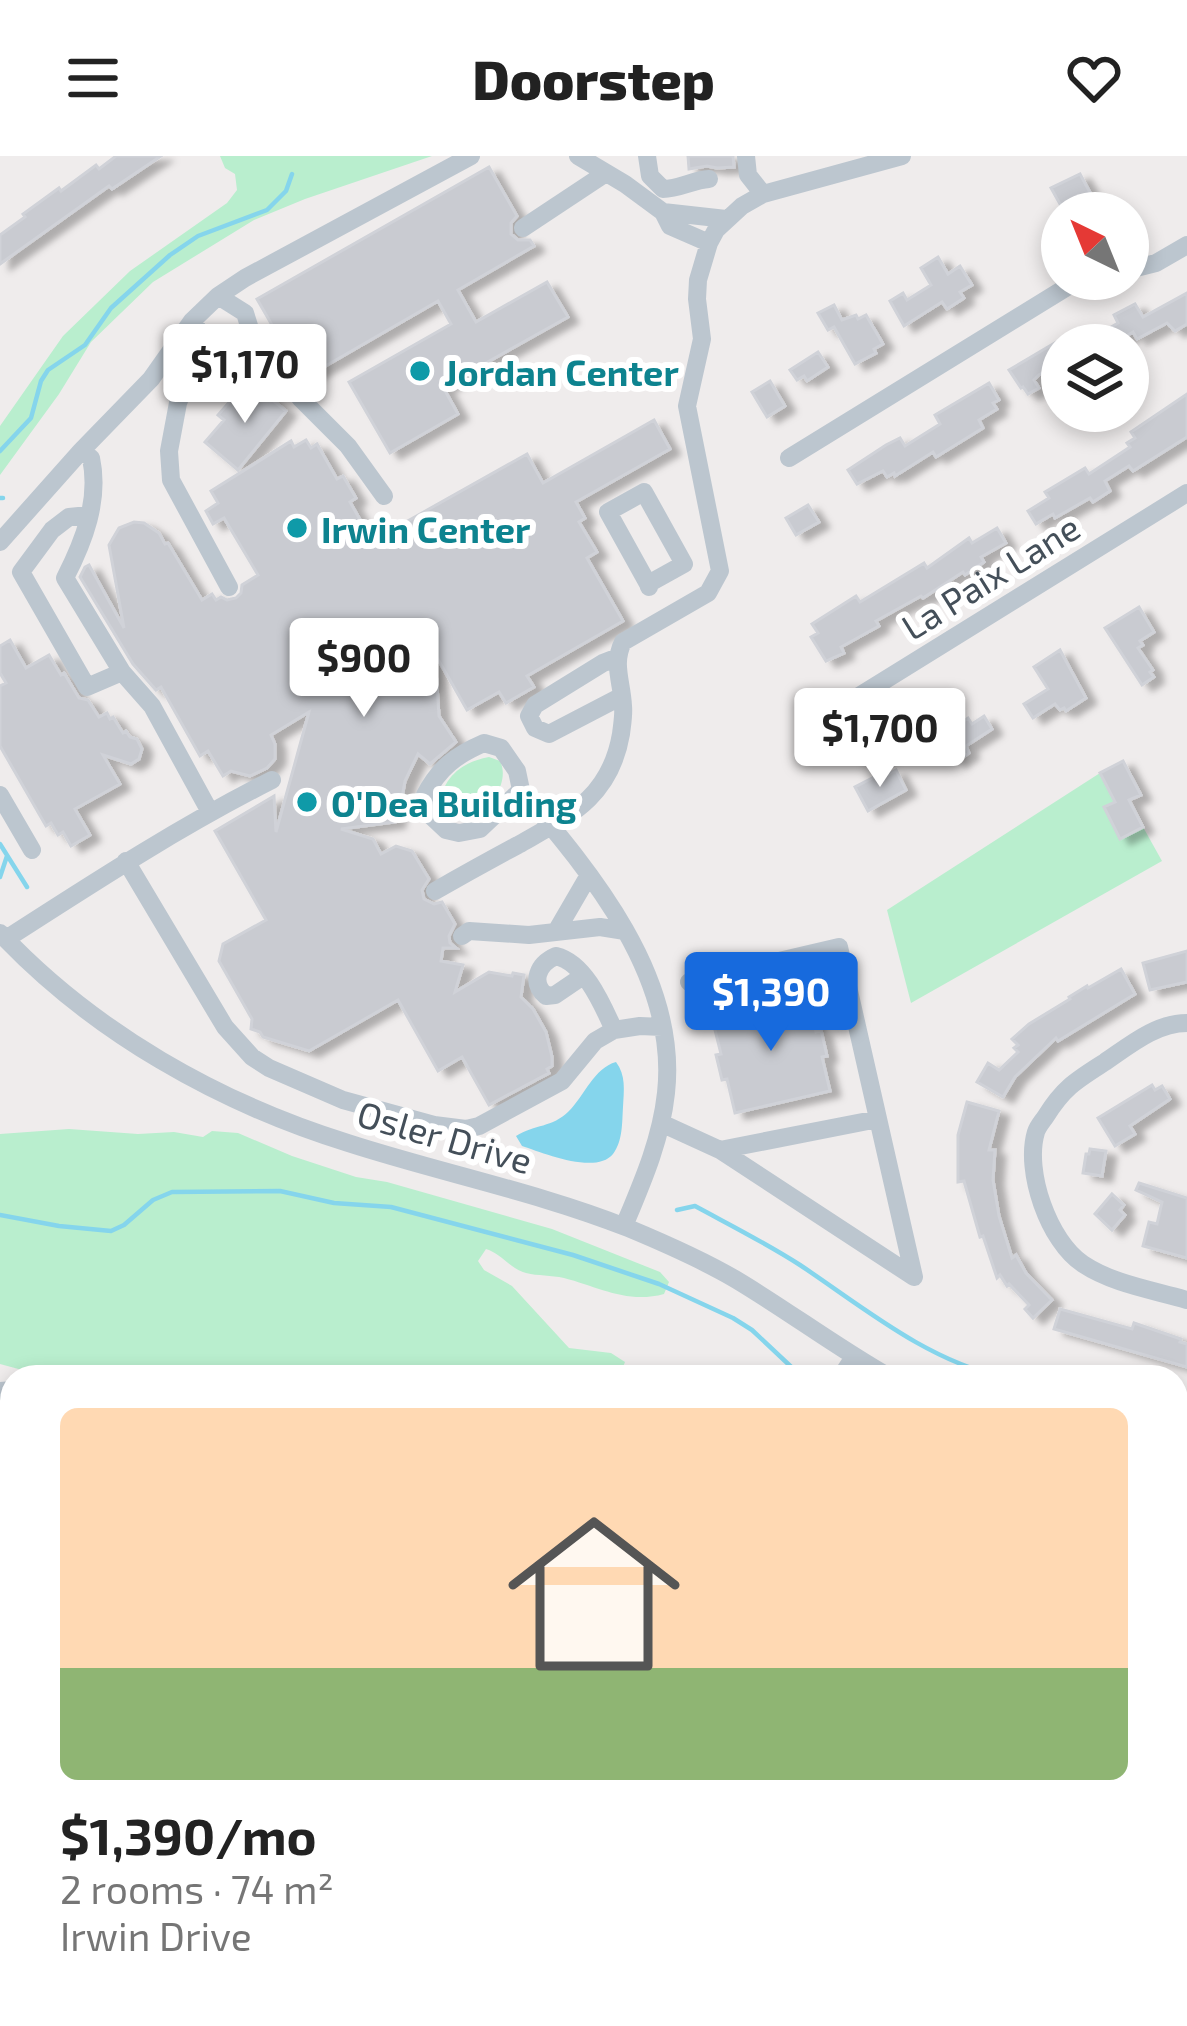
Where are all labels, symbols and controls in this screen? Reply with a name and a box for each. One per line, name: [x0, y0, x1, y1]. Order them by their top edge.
icon: menu: [60, 45, 126, 111]
icon: heart: [1061, 45, 1127, 111]
text: Doorstep: [472, 46, 715, 111]
north arrow: [1041, 192, 1149, 300]
map controls: [1041, 192, 1149, 432]
pin: $1,170: [147, 324, 343, 426]
button: layers: [1041, 324, 1149, 432]
text: $1,170: [190, 339, 300, 386]
place label: Jordan Center: [444, 350, 679, 393]
marker: Jordan Center: [407, 358, 433, 384]
street label: La Paix Lane: [893, 504, 1087, 648]
place label: Irwin Center: [321, 507, 531, 550]
marker: Irwin Center: [284, 515, 310, 541]
pin: $900: [293, 618, 435, 720]
text: $900: [317, 633, 411, 680]
pin: $1,700: [782, 688, 978, 790]
text: $1,700: [821, 703, 939, 750]
place label: O'Dea Building: [331, 781, 577, 824]
marker: O'Dea Building: [294, 789, 320, 815]
pin: $1,390: [673, 952, 869, 1054]
text: $1,390: [712, 967, 830, 1014]
street label: Osler Drive: [353, 1091, 537, 1181]
icon: home: [486, 1486, 702, 1702]
text: $1,390/mo: [60, 1804, 317, 1865]
text: 2 rooms · 74 m²: [60, 1865, 334, 1912]
text: Irwin Drive: [60, 1912, 252, 1959]

